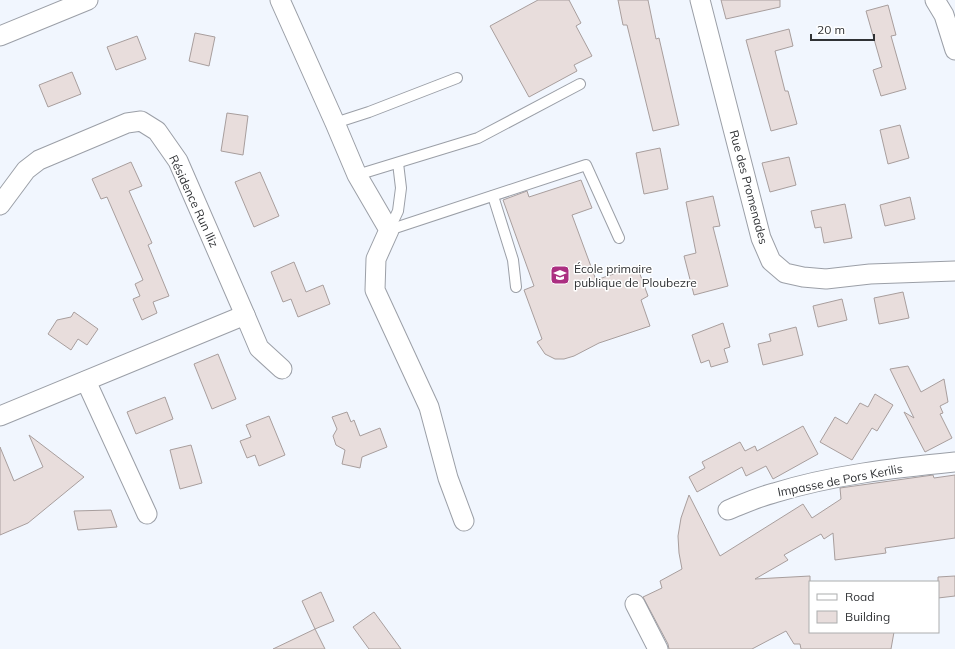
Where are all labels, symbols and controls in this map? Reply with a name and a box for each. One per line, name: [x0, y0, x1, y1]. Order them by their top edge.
scale bar: [811, 16, 874, 42]
text: 20 m: [817, 22, 845, 37]
street label: Rue des Promenades: [727, 128, 771, 246]
street label: Résidence Run Iliz: [166, 152, 222, 250]
place label: École primaire publique de Ploubezre: [574, 261, 697, 290]
school or university icon: École primaire publique de Ploubezre: [549, 264, 571, 286]
street label: Impasse de Pors Kerilis: [776, 461, 904, 499]
legend: [809, 581, 939, 633]
text: Road: [845, 589, 874, 604]
text: Building: [845, 609, 890, 624]

